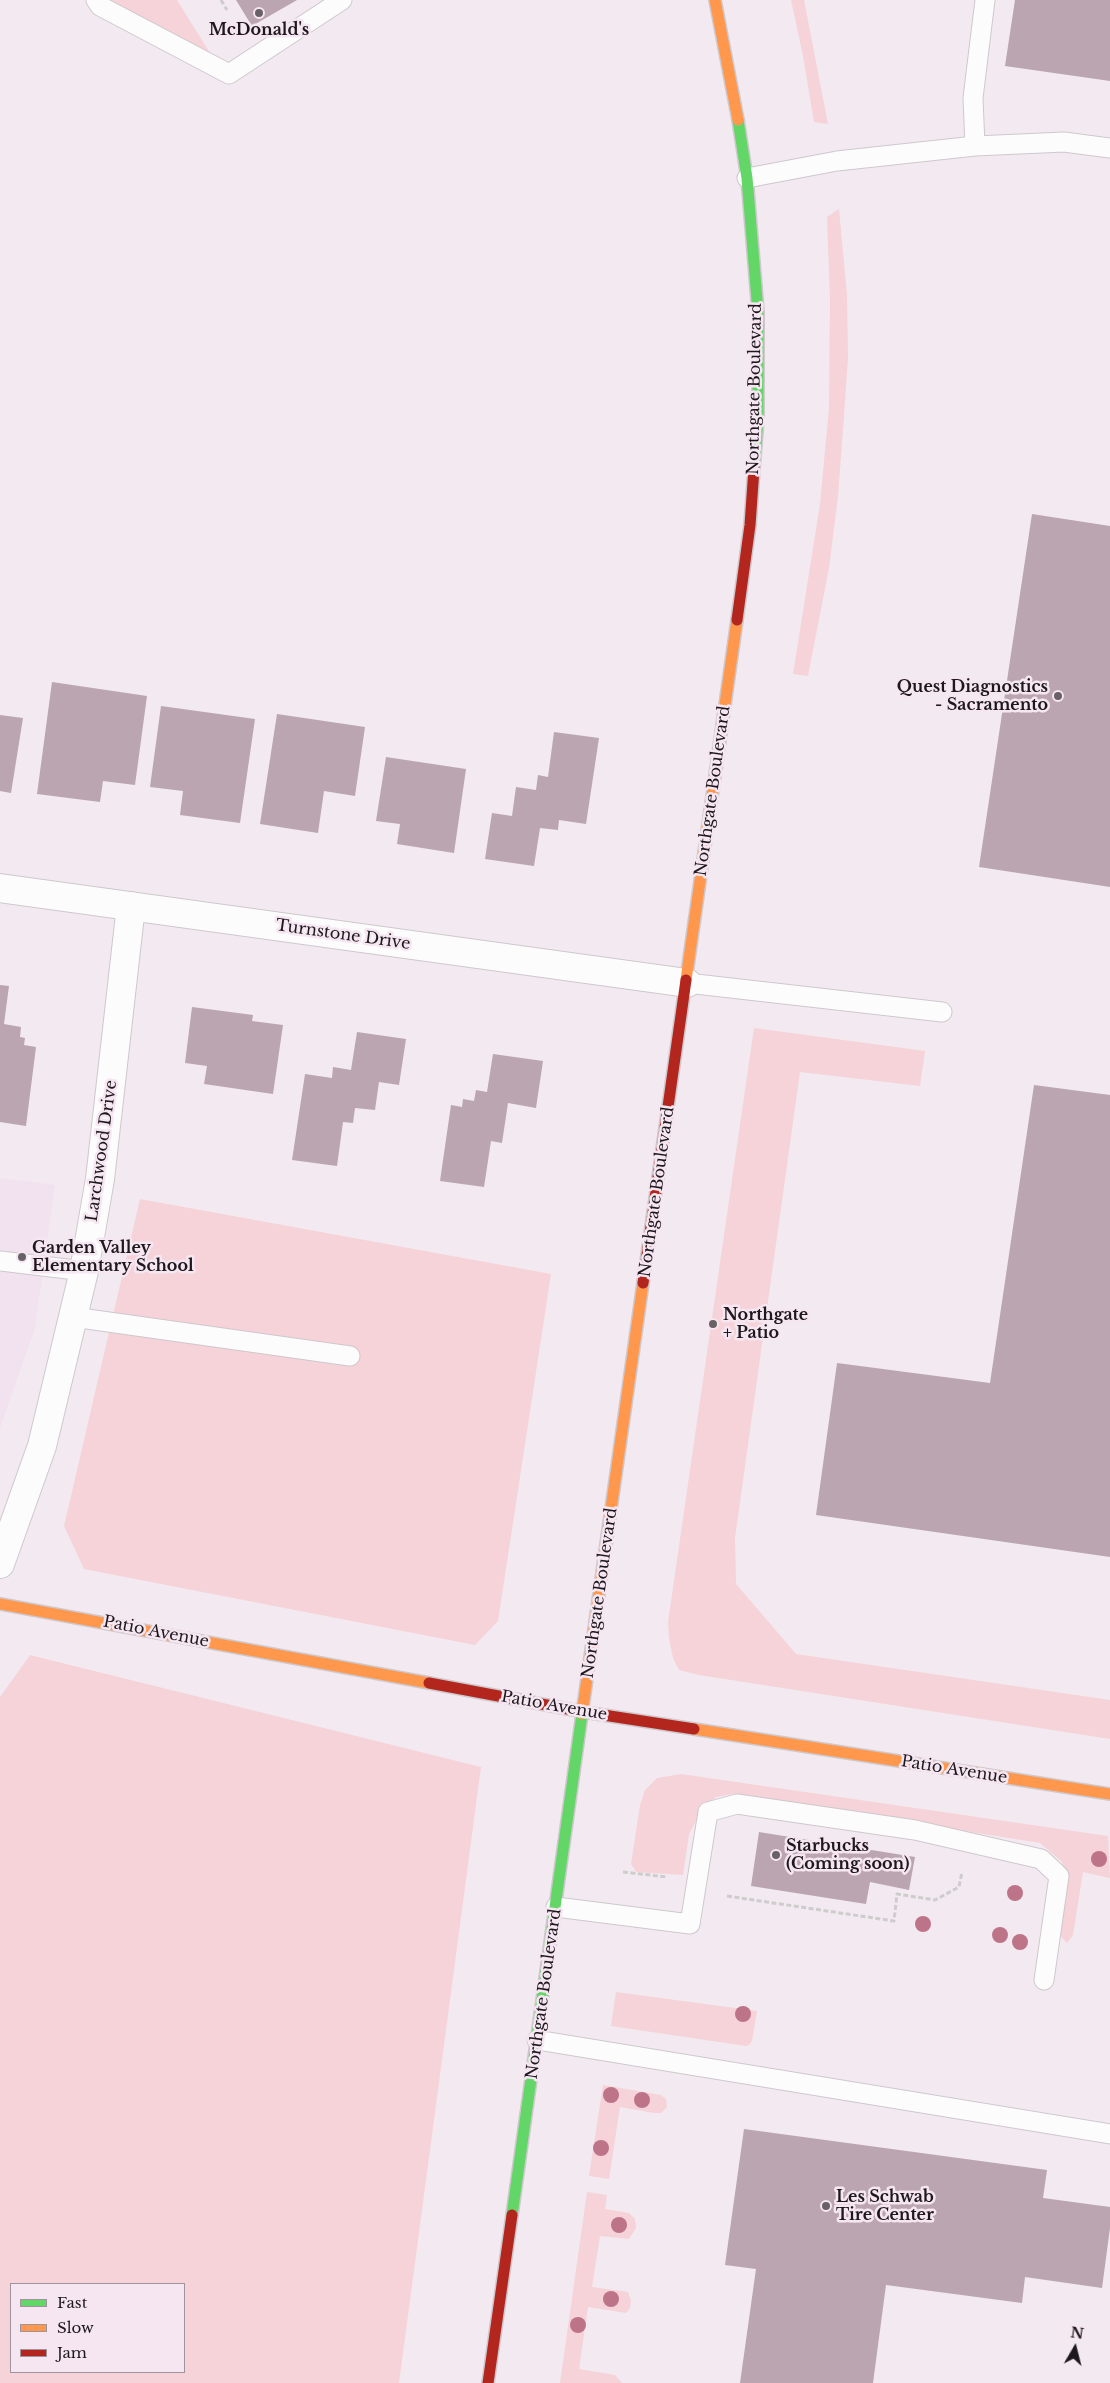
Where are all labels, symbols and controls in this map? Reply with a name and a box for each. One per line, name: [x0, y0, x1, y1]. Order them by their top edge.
marker: McDonald's: [253, 7, 265, 19]
place label: McDonald's: [209, 20, 309, 40]
street label: Northgate Boulevard: [744, 303, 766, 475]
place label: Quest Diagnostics - Sacramento: [897, 677, 1048, 715]
marker: Quest Diagnostics - Sacramento: [1052, 690, 1064, 702]
street label: Northgate Boulevard: [692, 705, 734, 877]
street label: Turnstone Drive: [275, 916, 411, 954]
street label: Larchwood Drive: [83, 1079, 121, 1223]
street label: Northgate Boulevard: [636, 1106, 678, 1278]
place label: Garden Valley Elementary School: [32, 1238, 194, 1276]
marker: Garden Valley Elementary School: [16, 1251, 28, 1263]
place label: Northgate + Patio: [723, 1305, 808, 1343]
marker: Northgate + Patio: [707, 1318, 719, 1330]
street label: Northgate Boulevard: [579, 1507, 621, 1679]
street label: Patio Avenue: [102, 1612, 210, 1652]
street label: Patio Avenue: [500, 1687, 608, 1725]
street label: Patio Avenue: [900, 1752, 1008, 1788]
place label: Starbucks (Coming soon): [786, 1836, 909, 1874]
marker: Starbucks (Coming soon): [770, 1849, 782, 1861]
street label: Northgate Boulevard: [523, 1908, 565, 2080]
place label: Les Schwab Tire Center: [836, 2187, 934, 2225]
marker: Les Schwab Tire Center: [820, 2200, 832, 2212]
legend: [10, 2283, 185, 2373]
text: Fast: [57, 2293, 87, 2312]
text: Slow: [57, 2318, 94, 2337]
north arrow: [1050, 2323, 1100, 2373]
text: N: [1069, 2323, 1085, 2343]
text: Jam: [57, 2343, 87, 2362]

